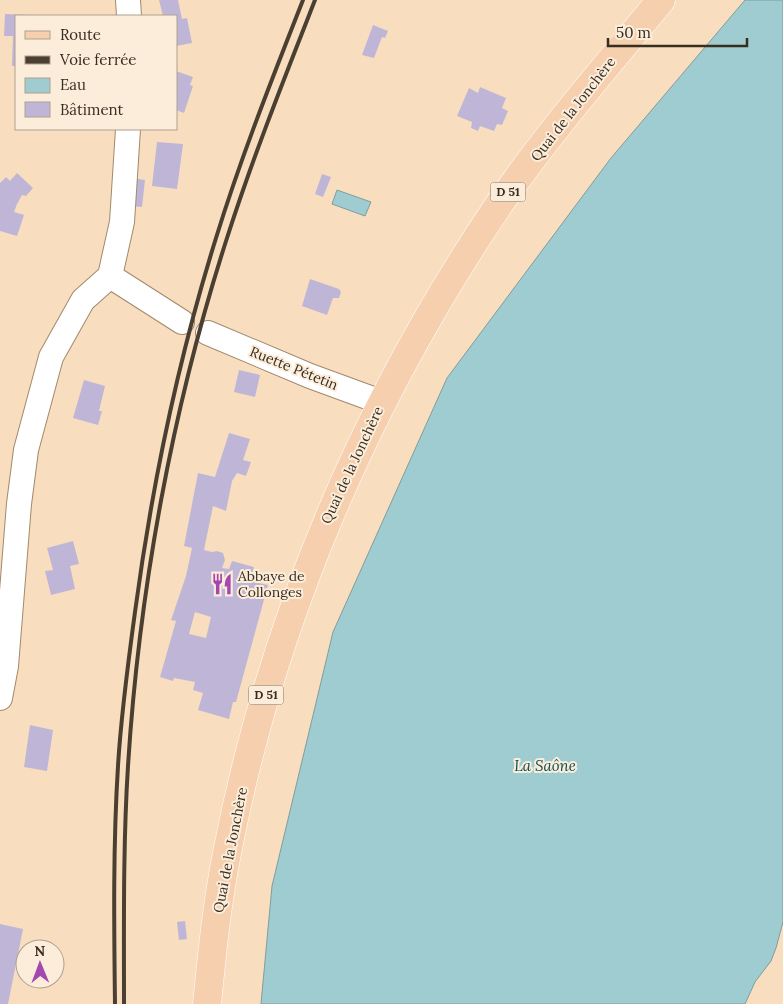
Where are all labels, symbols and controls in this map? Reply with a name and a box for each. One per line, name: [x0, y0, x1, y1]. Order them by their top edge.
legend: [15, 15, 178, 130]
scale bar: [608, 15, 747, 47]
text: 50 m: [616, 23, 651, 42]
text: Route: [60, 25, 101, 44]
text: Voie ferrée: [59, 50, 136, 69]
street label: Quai de la Jonchère: [527, 53, 620, 165]
text: Eau: [60, 75, 86, 94]
text: Bâtiment: [60, 100, 123, 119]
road number: D 51: [490, 182, 526, 202]
street label: Ruette Pétetin: [247, 342, 341, 394]
street label: Quai de la Jonchère: [317, 403, 387, 527]
place label: Abbaye de Collonges: [237, 567, 305, 601]
restaurant icon: Abbaye de Collonges: [209, 571, 235, 597]
road number: D 51: [248, 686, 284, 704]
water label: La Saône: [514, 756, 576, 775]
street label: Quai de la Jonchère: [209, 785, 251, 914]
north arrow: [15, 939, 65, 989]
text: N: [34, 942, 46, 960]

